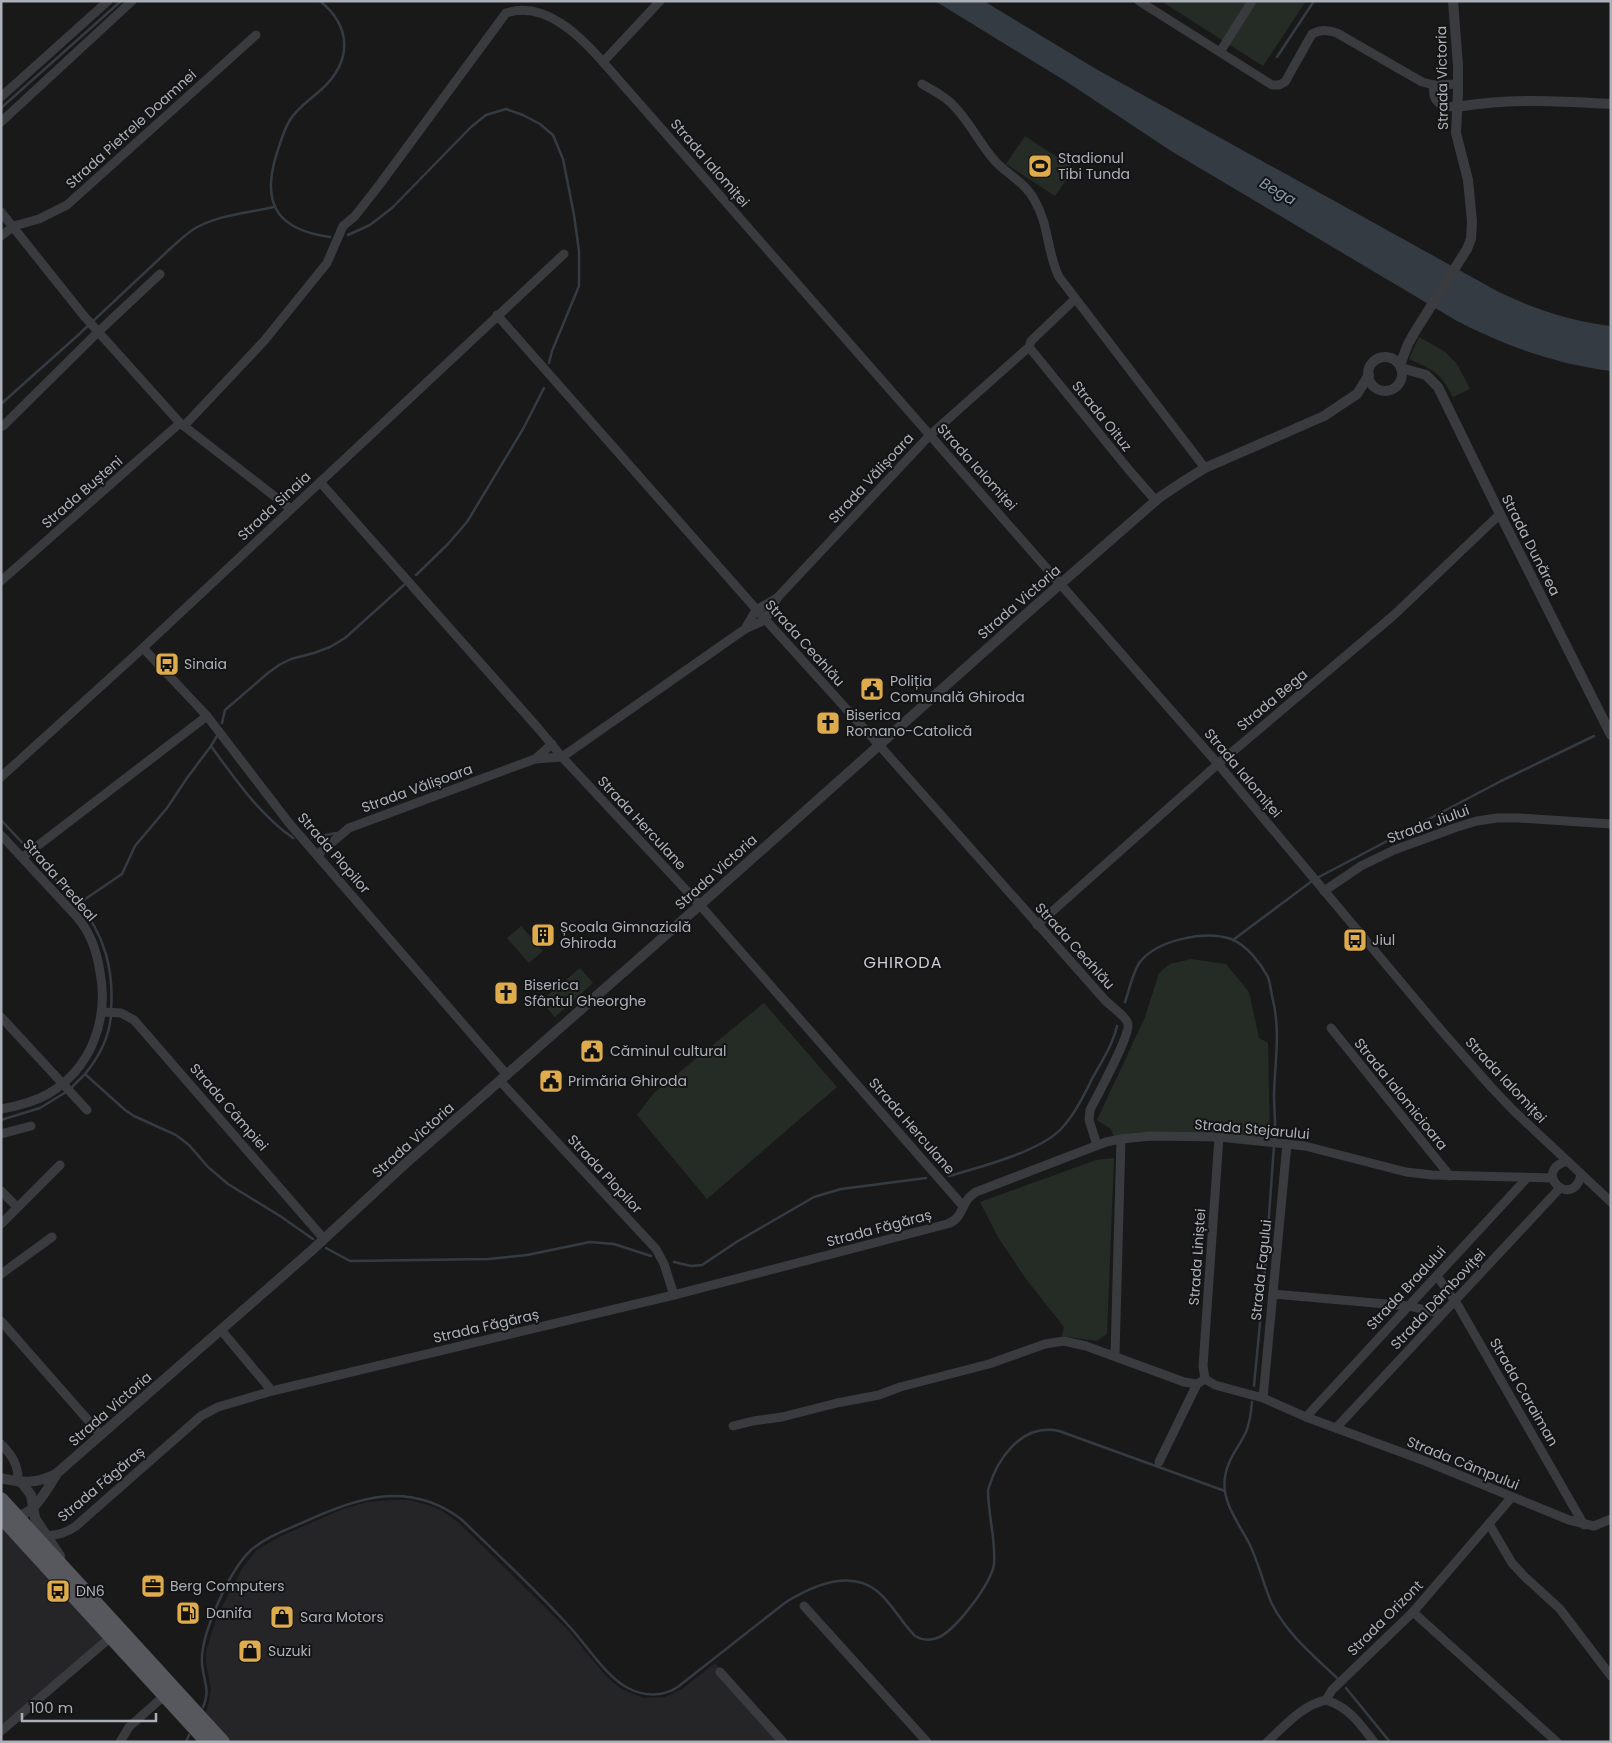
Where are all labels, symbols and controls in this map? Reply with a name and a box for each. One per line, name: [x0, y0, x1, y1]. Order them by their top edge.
street label: Strada Victoria: [1431, 26, 1453, 130]
street label: Strada Pietrele Doamnei: [61, 65, 201, 193]
street label: Strada Ialomiței: [666, 115, 754, 211]
place label: Stadionul Tibi Tunda: [1058, 148, 1130, 184]
sports icon: Stadionul Tibi Tunda: [1027, 153, 1053, 179]
water label: Bega: [1256, 172, 1300, 210]
street label: Strada Oituz: [1067, 376, 1137, 456]
street label: Strada Ialomiței: [932, 419, 1022, 515]
street label: Strada Vălișoara: [824, 428, 918, 528]
street label: Strada Bușteni: [37, 451, 127, 533]
street label: Strada Sinaia: [233, 467, 315, 545]
street label: Strada Dunărea: [1497, 491, 1565, 599]
street label: Strada Victoria: [973, 560, 1065, 644]
street label: Strada Ceahlău: [761, 595, 849, 691]
bus stop icon: Sinaia: [154, 651, 180, 677]
place label: Sinaia: [184, 654, 227, 674]
street label: Strada Bega: [1232, 664, 1312, 736]
place label: Poliția Comunală Ghiroda: [890, 671, 1025, 707]
public building icon: Poliția Comunală Ghiroda: [859, 676, 885, 702]
place label: Biserica Romano-Catolică: [846, 705, 972, 741]
church icon: Biserica Romano-Catolică: [815, 710, 841, 736]
street label: Strada Ialomiței: [1200, 724, 1286, 822]
street label: Strada Vălișoara: [359, 759, 475, 817]
street label: Strada Herculane: [593, 771, 691, 875]
street label: Strada Jiului: [1384, 800, 1472, 848]
street label: Strada Plopilor: [293, 808, 375, 898]
street label: Strada Victoria: [671, 830, 761, 914]
street label: Strada Predeal: [18, 834, 102, 926]
street label: Strada Ceahlău: [1031, 898, 1119, 994]
place label: Școala Gimnazială Ghiroda: [560, 917, 691, 953]
building icon: Școala Gimnazială Ghiroda: [530, 922, 556, 948]
bus stop icon: Jiul: [1342, 927, 1368, 953]
place label: Jiul: [1372, 930, 1395, 950]
district label: GHIRODA: [864, 951, 942, 974]
place label: Biserica Sfântul Gheorghe: [524, 975, 647, 1011]
church icon: Biserica Sfântul Gheorghe: [493, 980, 519, 1006]
street label: Strada Ialomiței: [1461, 1033, 1551, 1127]
street label: Strada Ialomicioara: [1350, 1034, 1452, 1154]
public building icon: Căminul cultural: [579, 1038, 605, 1064]
place label: Căminul cultural: [610, 1041, 726, 1061]
street label: Strada Câmpiei: [185, 1059, 273, 1155]
public building icon: Primăria Ghiroda: [538, 1068, 564, 1094]
place label: Primăria Ghiroda: [568, 1071, 687, 1091]
street label: Strada Herculane: [864, 1073, 960, 1179]
street label: Strada Victoria: [368, 1098, 458, 1182]
street label: Strada Stejarului: [1194, 1114, 1310, 1144]
street label: Strada Plopilor: [563, 1130, 647, 1218]
street label: Strada Făgăraș: [824, 1204, 934, 1252]
street label: Strada Liniștei: [1184, 1208, 1210, 1306]
street label: Strada Fagului: [1246, 1218, 1276, 1322]
street label: Strada Bradului: [1362, 1242, 1450, 1334]
street label: Strada Dâmboviței: [1386, 1244, 1490, 1354]
street label: Strada Făgăraș: [431, 1304, 541, 1348]
street label: Strada Caraiman: [1485, 1334, 1563, 1450]
street label: Strada Victoria: [64, 1367, 156, 1451]
street label: Strada Câmpului: [1404, 1431, 1522, 1495]
street label: Strada Făgăraș: [53, 1442, 149, 1526]
office icon: Berg Computers: [140, 1573, 166, 1599]
place label: Berg Computers: [170, 1576, 285, 1596]
street label: Strada Orizont: [1343, 1576, 1427, 1660]
bus stop icon: DN6: [45, 1578, 71, 1604]
place label: DN6: [76, 1581, 105, 1601]
fuel station icon: Danifa: [175, 1600, 201, 1626]
place label: Danifa: [206, 1603, 252, 1623]
shop icon: Sara Motors: [269, 1604, 295, 1630]
place label: Sara Motors: [300, 1607, 384, 1627]
shop icon: Suzuki: [237, 1638, 263, 1664]
place label: Suzuki: [268, 1641, 311, 1661]
scale bar: [22, 1690, 156, 1722]
text: 100 m: [30, 1697, 73, 1718]

